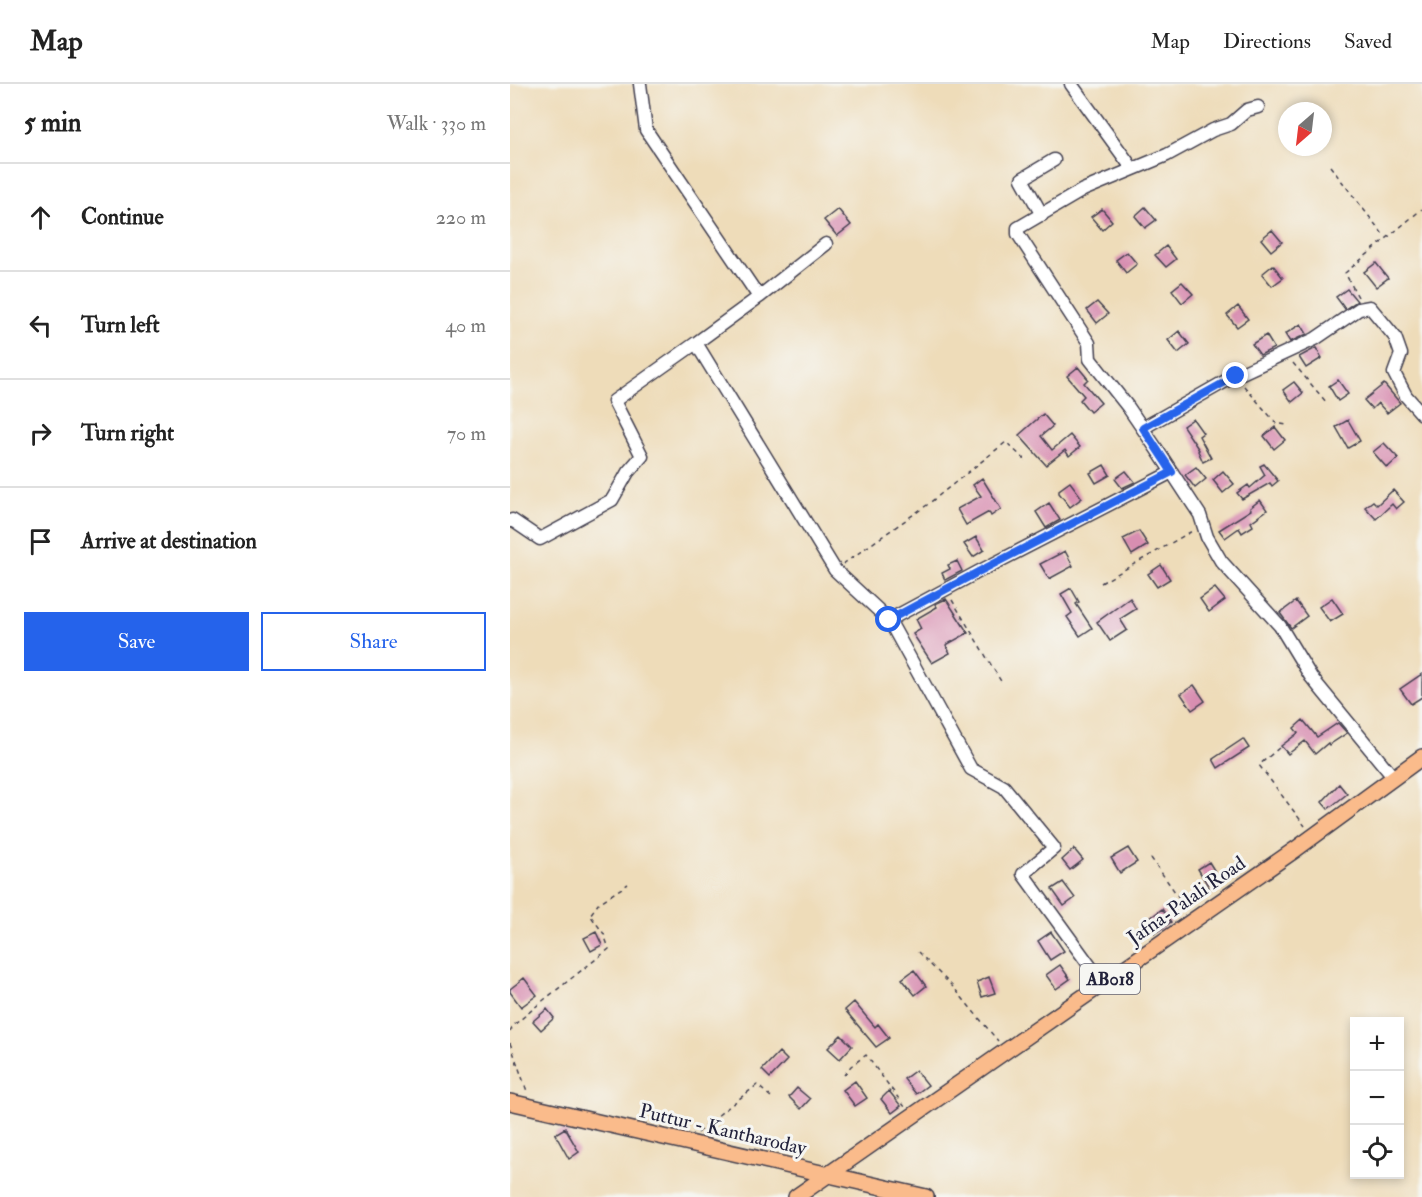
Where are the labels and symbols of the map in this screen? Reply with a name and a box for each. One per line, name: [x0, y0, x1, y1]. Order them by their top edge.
north arrow: [1278, 102, 1332, 156]
route end: [1222, 362, 1248, 388]
route start: [875, 606, 901, 632]
street label: Jafna-Palali Road: [1122, 850, 1250, 951]
road number: AB018: [1080, 964, 1140, 994]
street label: Puttur - Kantharoday: [637, 1098, 810, 1161]

